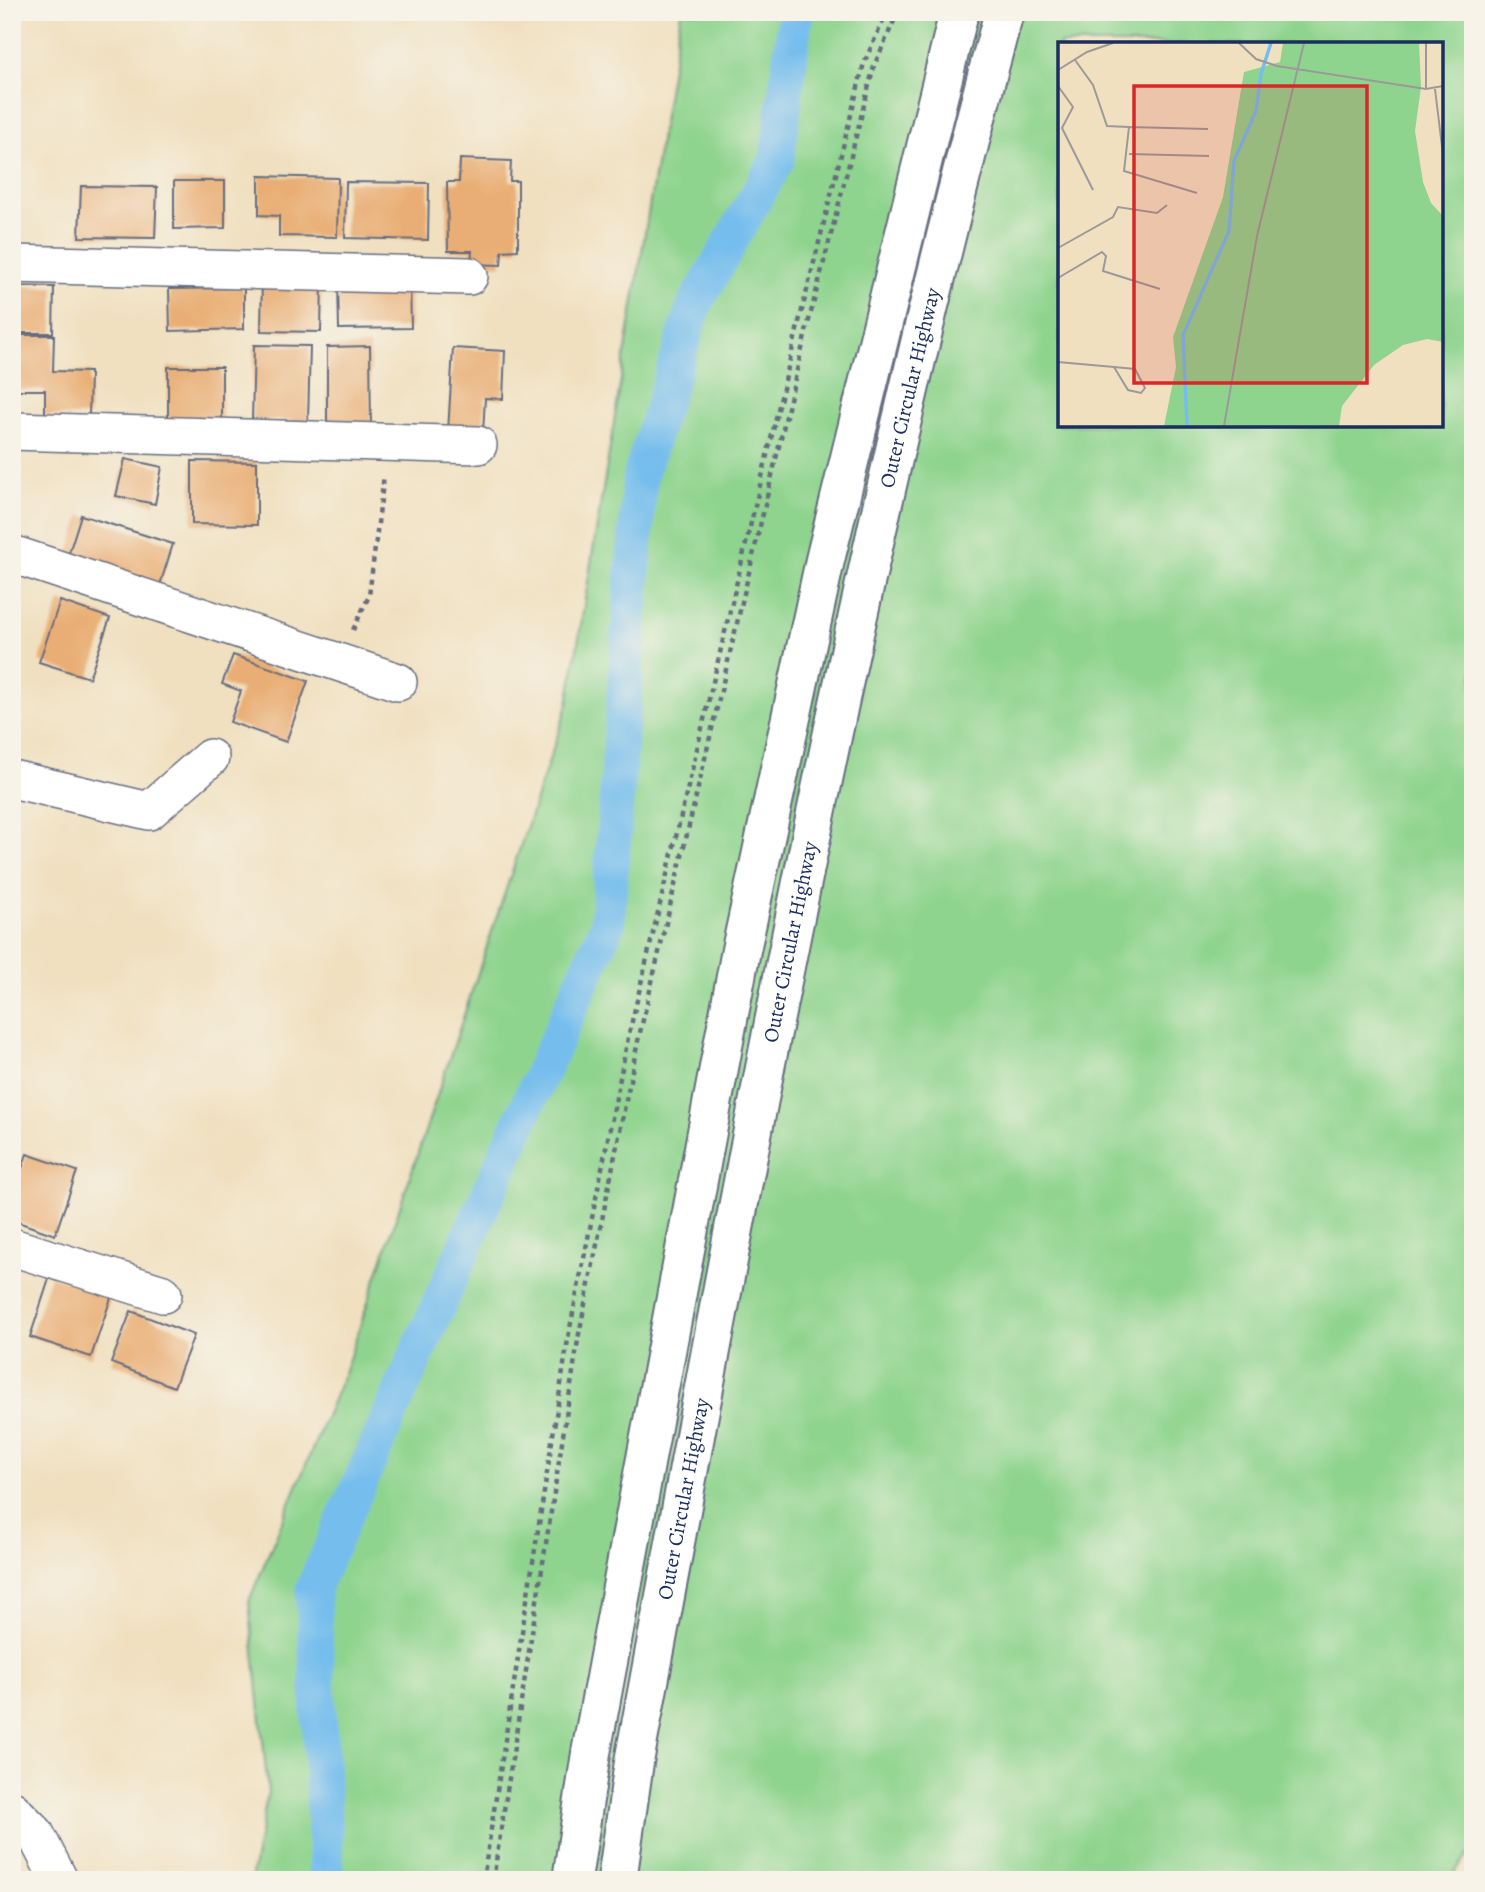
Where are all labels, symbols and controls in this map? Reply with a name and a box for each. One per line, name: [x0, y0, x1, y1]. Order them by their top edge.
inset map: [1058, 42, 1443, 427]
street label: Outer Circular Highway: [873, 284, 947, 490]
street label: Outer Circular Highway: [756, 838, 824, 1045]
street label: Outer Circular Highway: [651, 1395, 716, 1602]

